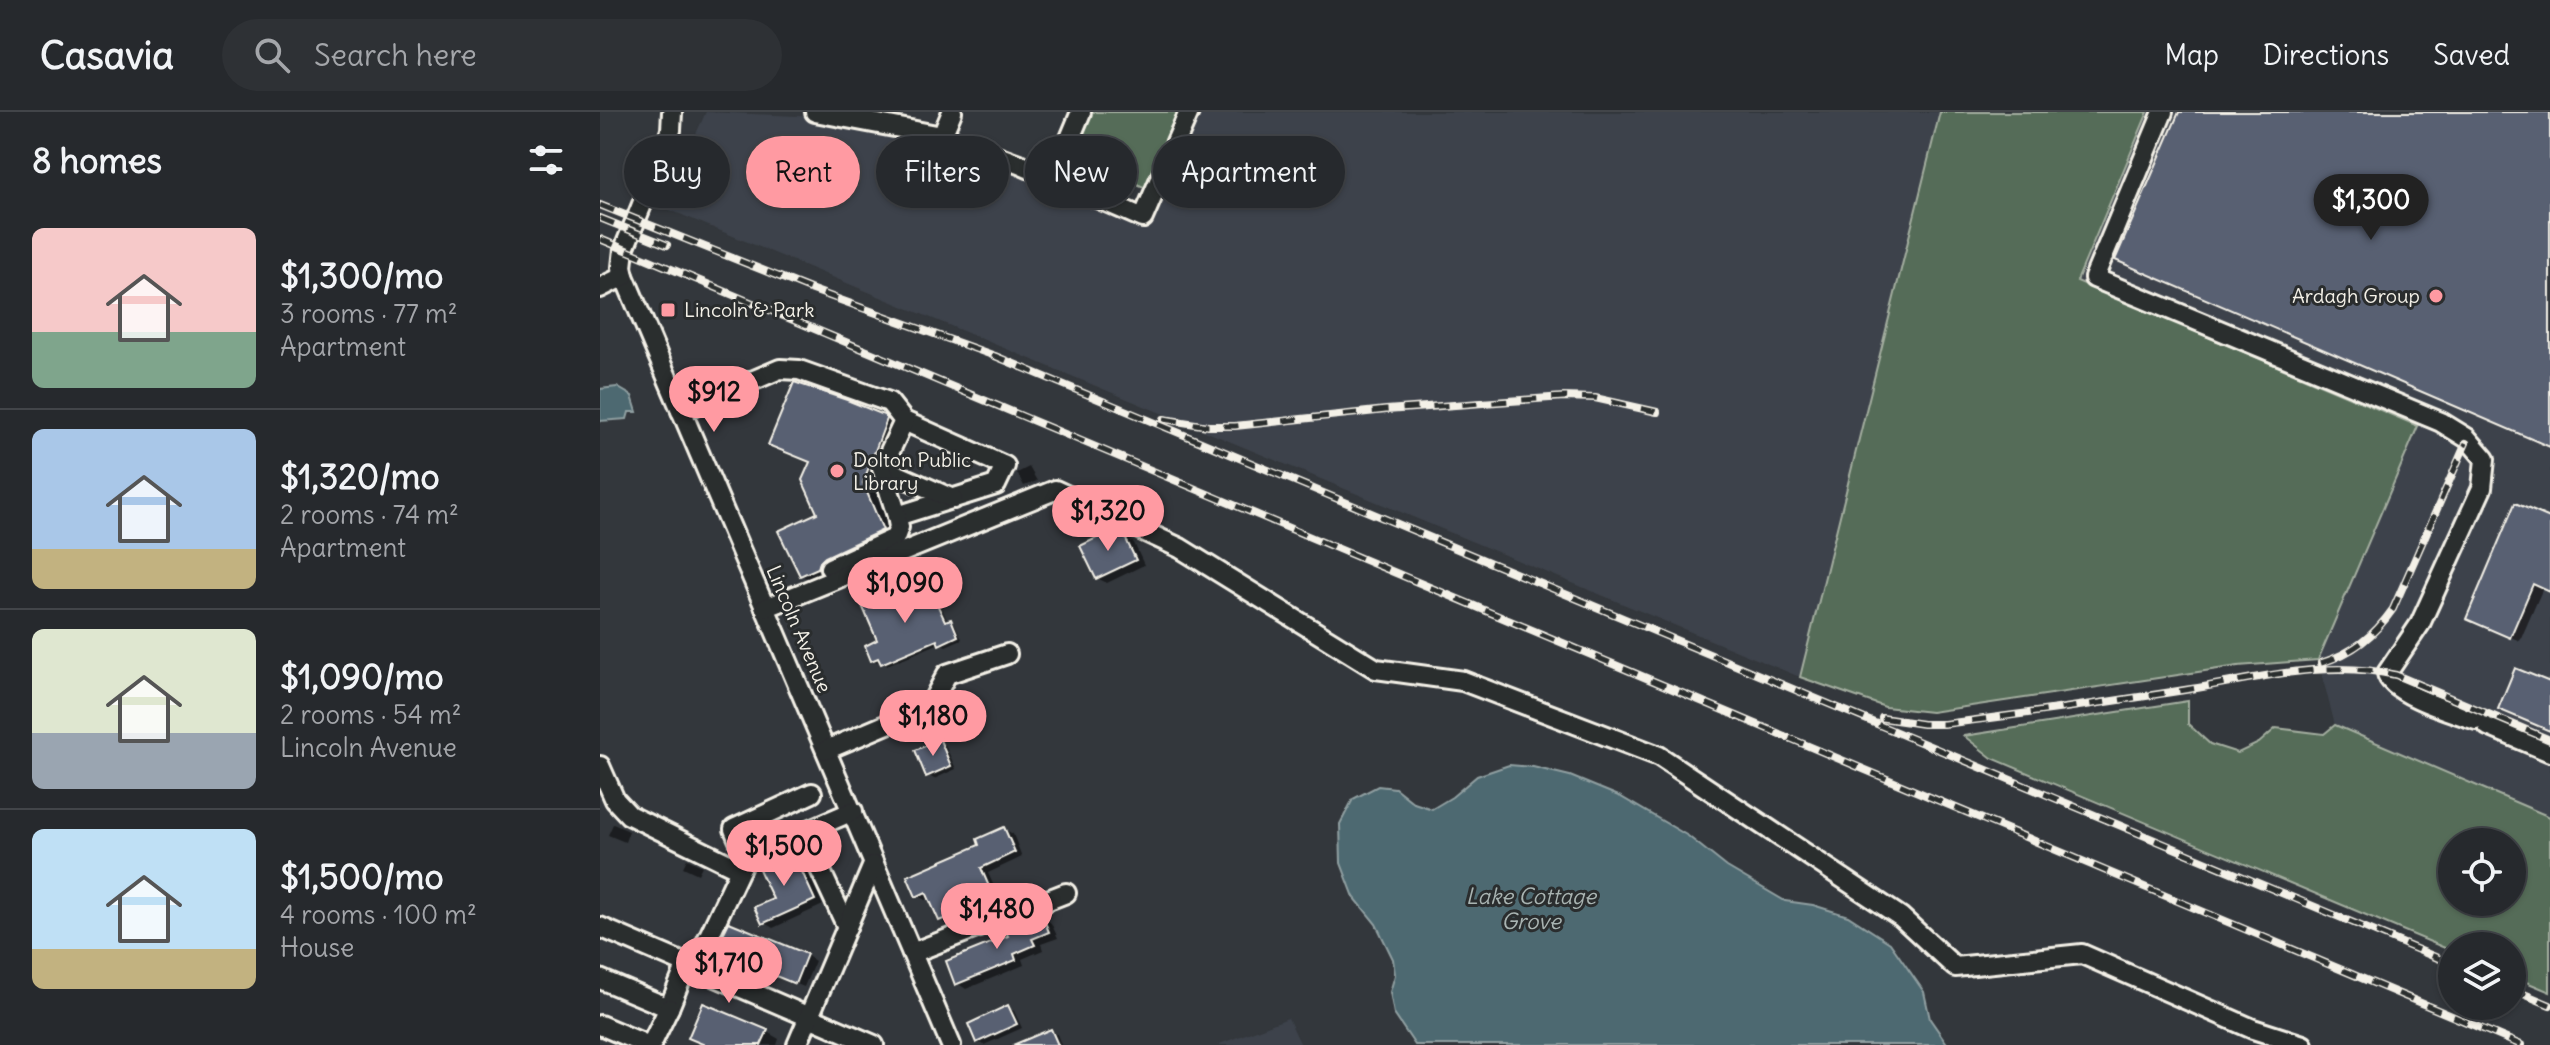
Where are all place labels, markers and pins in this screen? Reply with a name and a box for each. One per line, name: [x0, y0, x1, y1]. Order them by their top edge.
pin: $1,300: [2306, 174, 2436, 242]
place label: Ardagh Group: [2292, 283, 2420, 308]
marker: Ardagh Group: [2427, 287, 2445, 305]
place label: Lincoln & Park: [684, 297, 814, 322]
marker: Lincoln & Park: [659, 301, 677, 319]
pin: $912: [667, 366, 761, 434]
place label: Dolton Public Library: [853, 447, 971, 495]
marker: Dolton Public Library: [828, 462, 846, 480]
pin: $1,320: [1043, 485, 1173, 553]
pin: $1,090: [840, 557, 970, 625]
pin: $1,180: [868, 690, 998, 758]
pin: $1,500: [719, 820, 849, 888]
pin: $1,480: [932, 883, 1062, 951]
pin: $1,710: [664, 937, 794, 1005]

